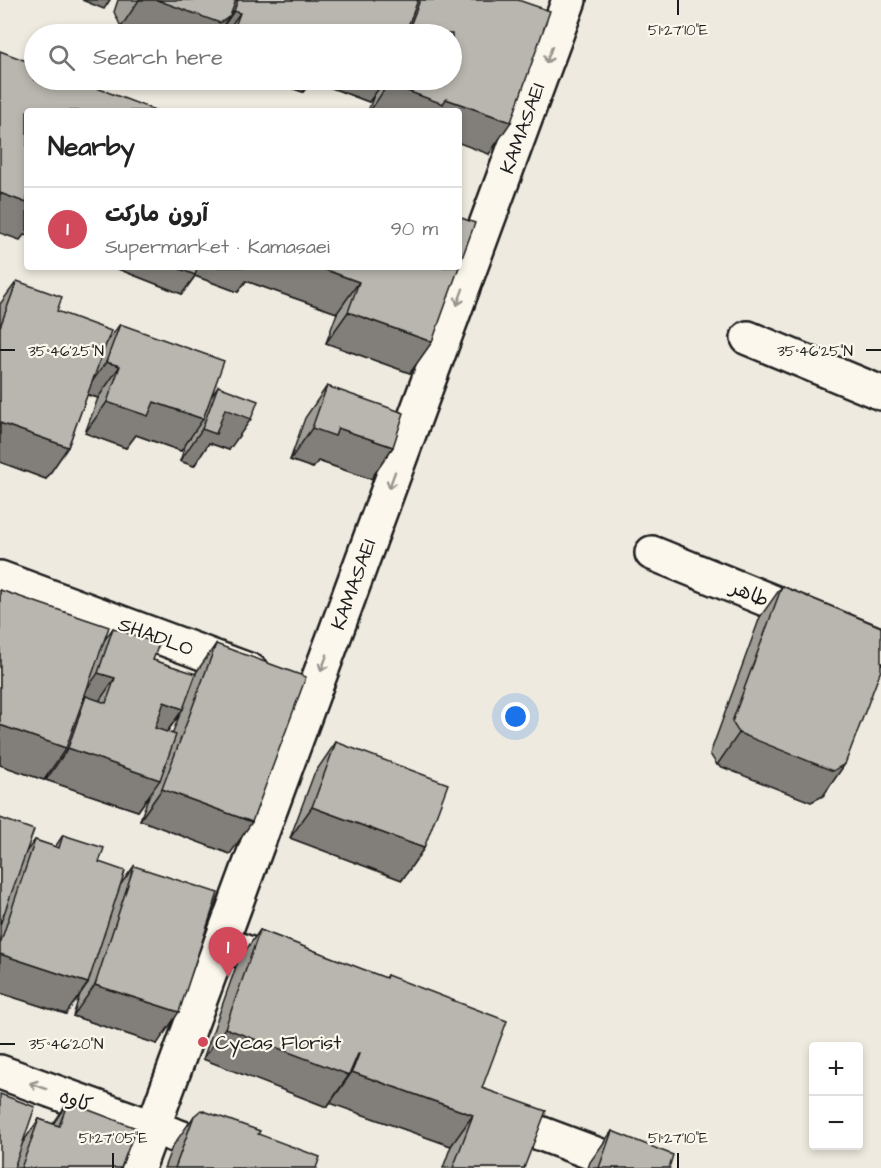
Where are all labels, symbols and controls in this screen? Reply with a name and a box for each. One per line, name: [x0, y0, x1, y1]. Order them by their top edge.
text: 51°27'10"E: [648, 20, 708, 41]
search box: [24, 24, 462, 90]
icon: search: [45, 41, 78, 74]
text: Search here: [93, 42, 223, 73]
one-way arrow: [543, 45, 554, 64]
street label: KAMASAEI: [494, 79, 552, 178]
text: Nearby: [48, 129, 135, 165]
text: آرون مارکت: [105, 199, 208, 230]
text: 1: [66, 215, 69, 243]
text: 90 m: [390, 215, 438, 243]
text: Supermarket · Kamasaei: [105, 233, 330, 261]
one-way arrow: [453, 287, 464, 306]
text: 35°46'25"N: [28, 341, 104, 362]
text: 35°46'25"N: [777, 341, 853, 362]
one-way arrow: [386, 470, 397, 489]
street label: KAMASAEI: [325, 535, 383, 634]
street label: طاهر: [724, 573, 773, 614]
street label: SHADLO: [114, 610, 197, 663]
one-way arrow: [318, 653, 329, 672]
your location: [501, 702, 530, 731]
pin: 1: [208, 928, 248, 977]
place label: Cycas Florist: [215, 1029, 341, 1058]
text: 35°46'20"N: [29, 1034, 103, 1055]
marker: Cycas Florist: [196, 1035, 210, 1049]
map controls: [809, 1042, 863, 1150]
button: +: [809, 1042, 863, 1096]
one-way arrow: [30, 1080, 48, 1091]
street label: کاوه: [55, 1082, 96, 1120]
button: −: [809, 1096, 863, 1150]
text: 51°27'05"E: [79, 1128, 147, 1149]
text: 51°27'10"E: [648, 1128, 708, 1149]

